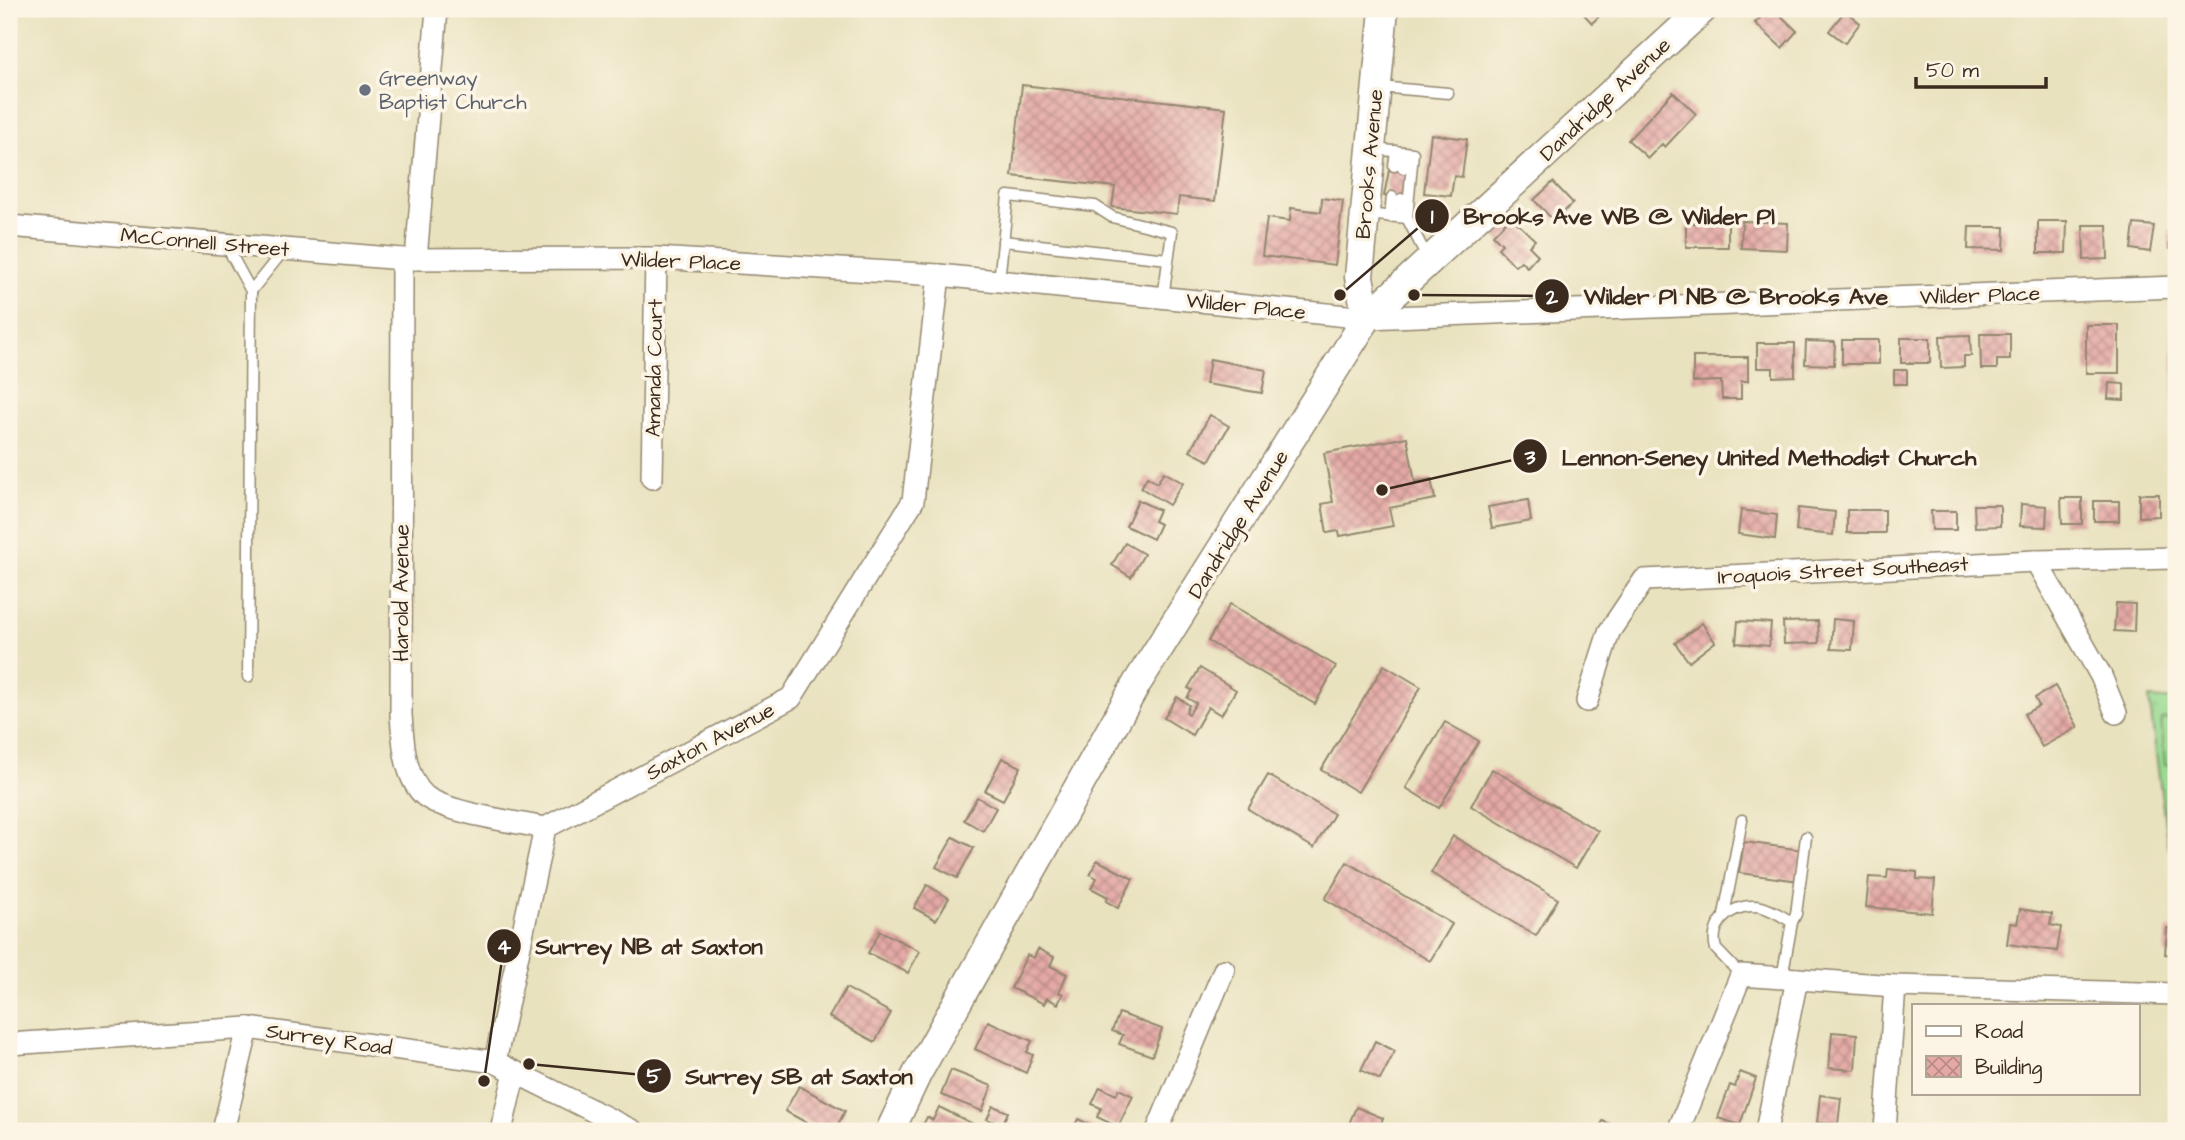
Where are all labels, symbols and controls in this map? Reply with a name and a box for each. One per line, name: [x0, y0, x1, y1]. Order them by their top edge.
street label: Dandridge Avenue: [1533, 31, 1679, 169]
scale bar: [1916, 46, 2045, 90]
text: 50 m: [1926, 56, 1980, 85]
place label: Greenway Baptist Church: [379, 64, 527, 118]
marker: Greenway Baptist Church: [357, 82, 373, 98]
street label: Brooks Avenue: [1349, 88, 1390, 240]
callout: Brooks Ave WB @ Wilder Pl: [1414, 194, 1789, 238]
text: Brooks Ave WB @ Wilder Pl: [1463, 201, 1775, 233]
text: 1: [1431, 202, 1434, 231]
street label: McConnell Street: [119, 221, 291, 264]
street label: Wilder Place: [620, 245, 742, 278]
callout: Wilder Pl NB @ Brooks Ave: [1534, 274, 1902, 318]
street label: Wilder Place: [1919, 279, 2041, 312]
text: Wilder Pl NB @ Brooks Ave: [1583, 281, 1889, 313]
text: 2: [1545, 283, 1559, 312]
street label: Wilder Place: [1185, 286, 1307, 327]
street label: Amanda Court: [639, 298, 670, 437]
callout: Lennon-Seney United Methodist Church: [1513, 434, 1991, 478]
text: Lennon-Seney United Methodist Church: [1562, 442, 1977, 476]
text: 3: [1524, 443, 1536, 472]
street label: Dandridge Avenue: [1181, 445, 1297, 605]
street label: Harold Avenue: [387, 524, 416, 662]
street label: Iroquois Street Southeast: [1717, 549, 1970, 592]
street label: Saxton Avenue: [641, 695, 780, 787]
callout: Surrey NB at Saxton: [487, 924, 777, 968]
text: Surrey NB at Saxton: [534, 931, 763, 965]
text: 4: [497, 933, 512, 962]
legend: [1912, 1004, 2140, 1094]
street label: Surrey Road: [264, 1016, 394, 1065]
text: Road: [1975, 1017, 2023, 1046]
text: Building: [1975, 1053, 2043, 1084]
callout: Surrey SB at Saxton: [636, 1054, 927, 1098]
text: Surrey SB at Saxton: [684, 1061, 913, 1095]
text: 5: [647, 1062, 663, 1091]

